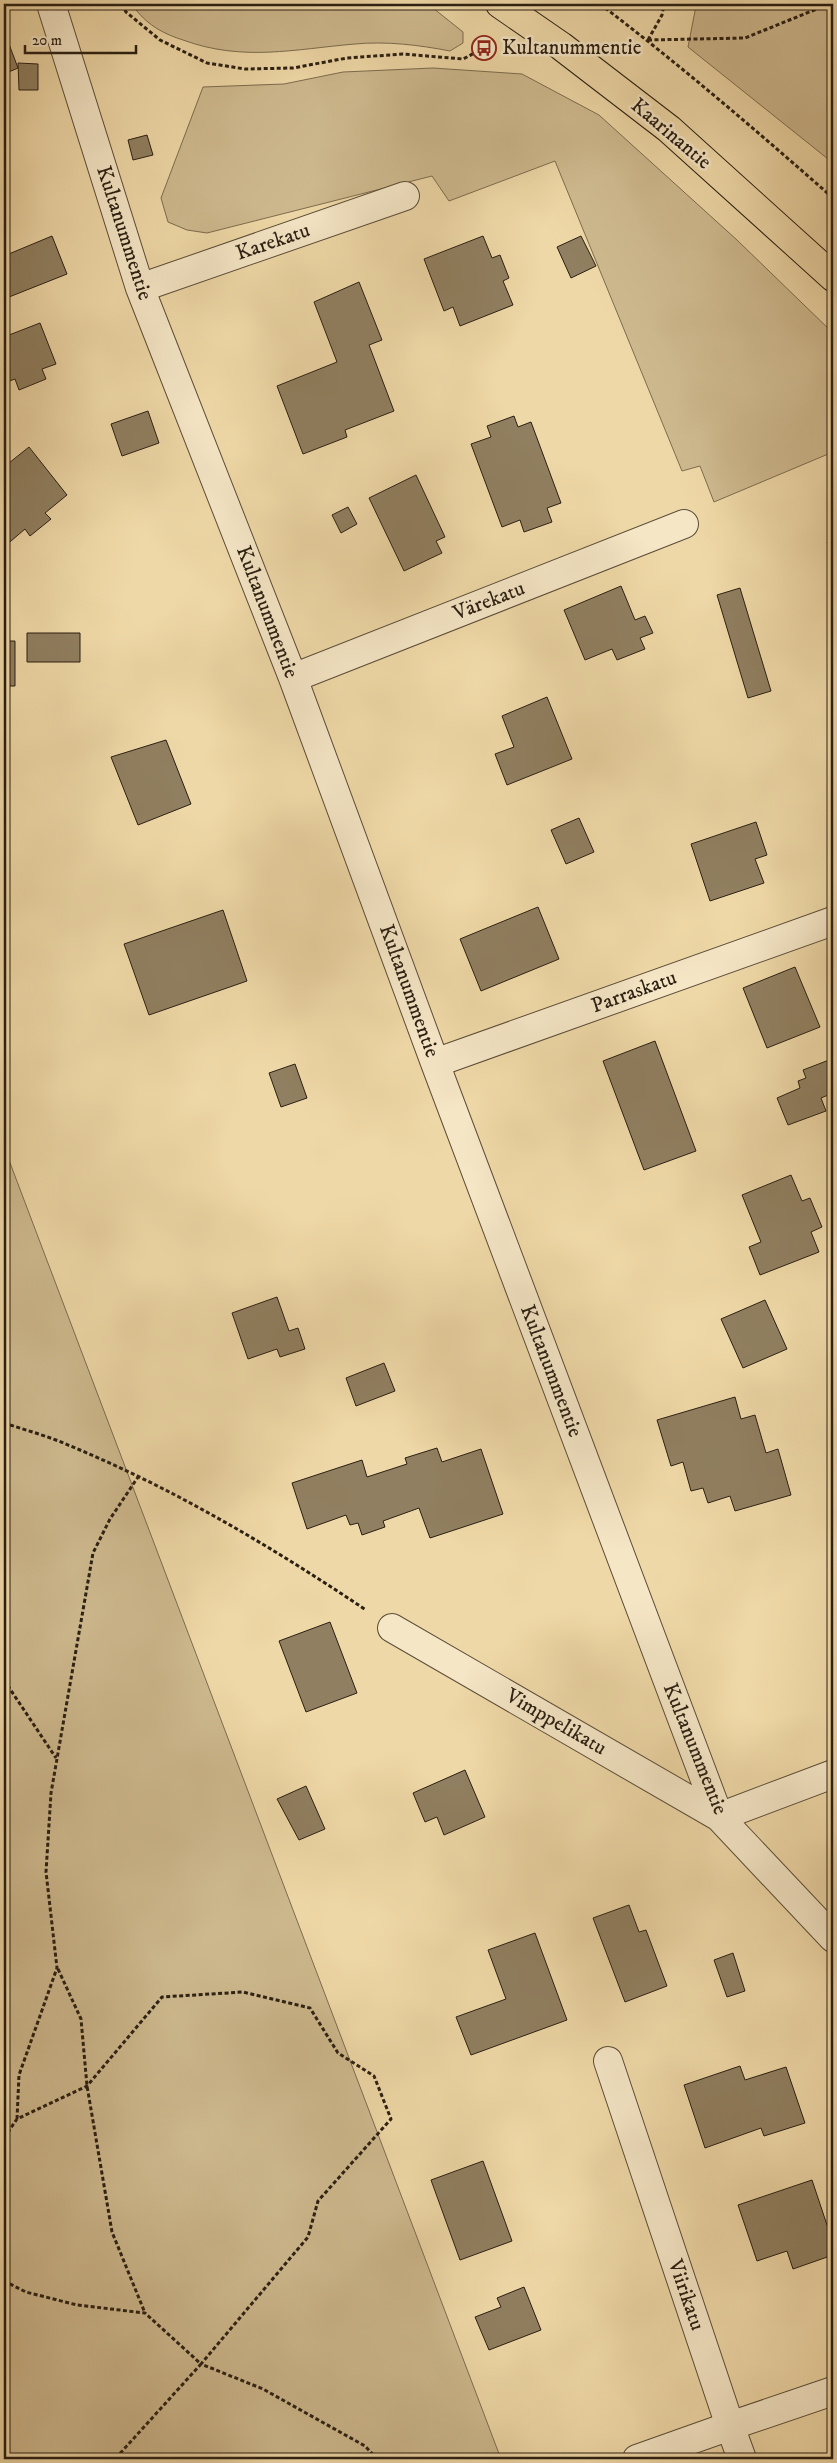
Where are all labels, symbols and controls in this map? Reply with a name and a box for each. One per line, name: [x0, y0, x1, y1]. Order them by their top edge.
scale bar: [25, 22, 136, 54]
text: 20 m: [32, 31, 62, 50]
bus stop icon: Kultanummentie: [471, 35, 497, 61]
place label: Kultanummentie: [502, 35, 642, 61]
street label: Kaarinantie: [625, 93, 717, 175]
street label: Kultanummentie: [90, 163, 158, 304]
street label: Karekatu: [233, 217, 313, 267]
street label: Kultanummentie: [230, 542, 304, 682]
street label: Värekatu: [448, 575, 529, 627]
street label: Kultanummentie: [373, 921, 445, 1061]
street label: Parraskatu: [588, 965, 680, 1019]
street label: Kultanummentie: [514, 1301, 588, 1441]
street label: Kultanummentie: [657, 1679, 733, 1819]
street label: Vimppelikatu: [500, 1682, 611, 1761]
street label: Viirikatu: [661, 2255, 710, 2334]

